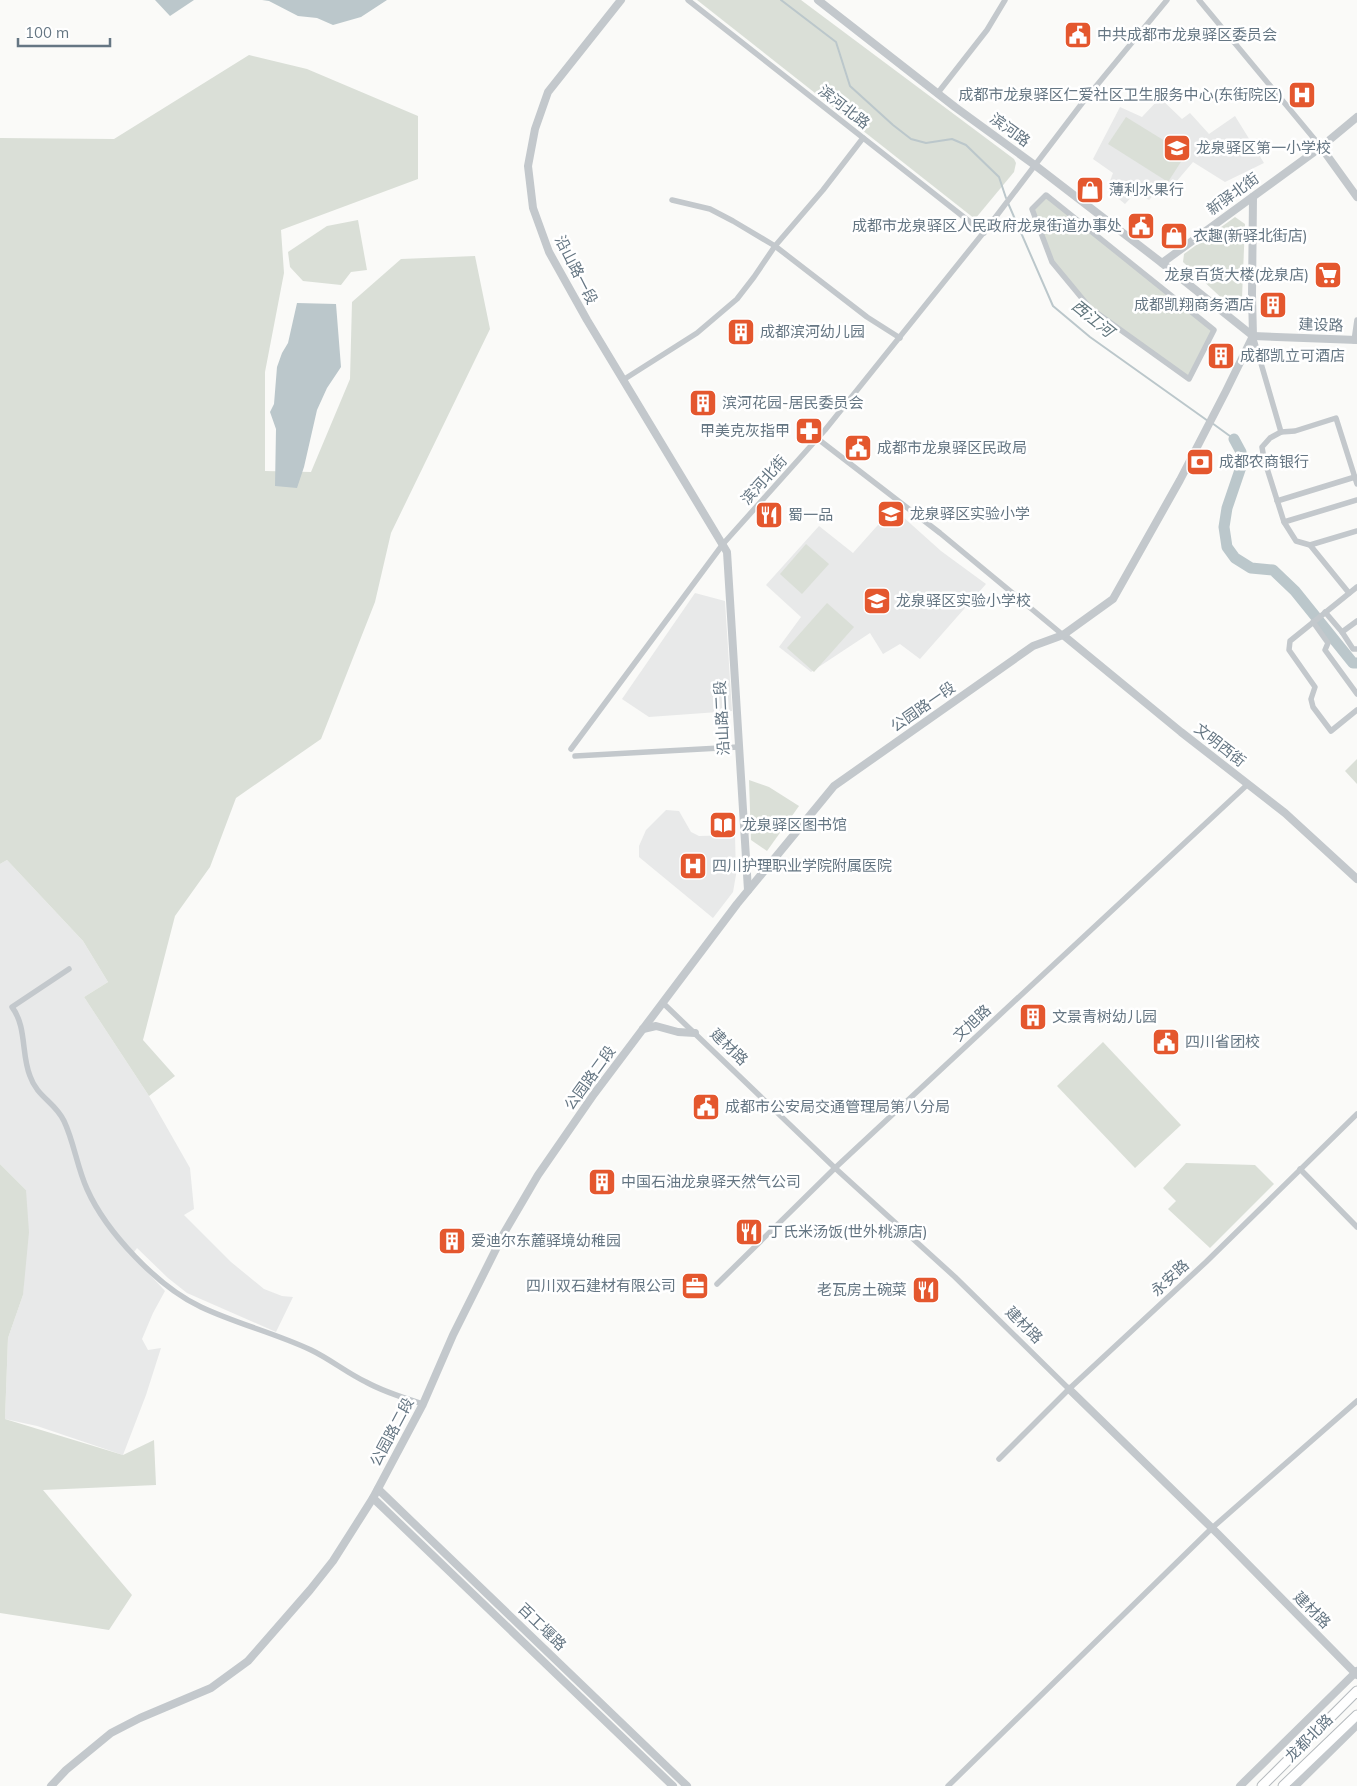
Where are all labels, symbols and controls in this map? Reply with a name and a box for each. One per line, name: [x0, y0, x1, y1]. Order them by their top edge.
scale bar: [18, 15, 110, 47]
public building icon: 中共成都市龙泉驿区委员会: [1063, 20, 1093, 50]
text: 100 m: [25, 23, 69, 42]
place label: 中共成都市龙泉驿区委员会: [1097, 25, 1277, 44]
hospital icon: 成都市龙泉驿区仁爱社区卫生服务中心(东街院区): [1287, 80, 1317, 110]
street label: 滨河北路: [815, 81, 874, 133]
place label: 成都市龙泉驿区仁爱社区卫生服务中心(东街院区): [958, 85, 1283, 104]
street label: 滨河路: [987, 109, 1034, 151]
school or university icon: 龙泉驿区第一小学校: [1162, 133, 1192, 163]
place label: 龙泉驿区第一小学校: [1196, 138, 1331, 157]
street label: 新驿北街: [1203, 168, 1263, 219]
shop icon: 薄利水果行: [1075, 175, 1105, 205]
place label: 薄利水果行: [1109, 180, 1184, 199]
public building icon: 成都市龙泉驿区人民政府龙泉街道办事处: [1126, 211, 1156, 241]
place label: 成都市龙泉驿区人民政府龙泉街道办事处: [852, 216, 1122, 235]
shop icon: 衣趣(新驿北街店): [1159, 221, 1189, 251]
place label: 衣趣(新驿北街店): [1193, 226, 1308, 245]
street label: 沿山路一段: [551, 232, 602, 308]
supermarket icon: 龙泉百货大楼(龙泉店): [1313, 260, 1343, 290]
place label: 龙泉百货大楼(龙泉店): [1164, 265, 1309, 284]
building icon: 成都凯翔商务酒店: [1258, 290, 1288, 320]
water label: 西江河: [1068, 295, 1120, 343]
place label: 成都凯翔商务酒店: [1134, 295, 1254, 314]
street label: 建设路: [1298, 314, 1344, 335]
building icon: 成都滨河幼儿园: [726, 317, 756, 347]
place label: 成都滨河幼儿园: [760, 322, 865, 341]
building icon: 成都凯立可酒店: [1206, 341, 1236, 371]
place label: 成都凯立可酒店: [1240, 346, 1345, 365]
building icon: 滨河花园-居民委员会: [688, 388, 718, 418]
place label: 滨河花园-居民委员会: [722, 393, 863, 412]
pharmacy icon: 甲美克灰指甲: [794, 416, 824, 446]
place label: 甲美克灰指甲: [700, 421, 790, 440]
public building icon: 成都市龙泉驿区民政局: [843, 433, 873, 463]
place label: 成都市龙泉驿区民政局: [877, 438, 1027, 457]
bank icon: 成都农商银行: [1185, 447, 1215, 477]
street label: 滨河北街: [736, 451, 791, 508]
place label: 成都农商银行: [1219, 452, 1309, 471]
school or university icon: 龙泉驿区实验小学: [876, 499, 906, 529]
restaurant icon: 蜀一品: [754, 500, 784, 530]
place label: 龙泉驿区实验小学: [910, 504, 1030, 523]
place label: 蜀一品: [788, 505, 833, 524]
school or university icon: 龙泉驿区实验小学校: [862, 586, 892, 616]
place label: 龙泉驿区实验小学校: [896, 591, 1031, 610]
street label: 公园路一段: [887, 677, 959, 736]
street label: 沿山路二段: [710, 680, 733, 756]
street label: 文明西街: [1191, 719, 1250, 771]
library icon: 龙泉驿区图书馆: [708, 810, 738, 840]
place label: 龙泉驿区图书馆: [742, 815, 847, 834]
hospital icon: 四川护理职业学院附属医院: [678, 851, 708, 881]
place label: 四川护理职业学院附属医院: [712, 856, 892, 875]
street label: 文旭路: [949, 1000, 995, 1045]
building icon: 文景青树幼儿园: [1018, 1002, 1048, 1032]
place label: 文景青树幼儿园: [1052, 1007, 1157, 1026]
street label: 建材路: [707, 1024, 752, 1069]
public building icon: 四川省团校: [1151, 1027, 1181, 1057]
place label: 四川省团校: [1185, 1032, 1260, 1051]
street label: 公园路二段: [560, 1042, 619, 1114]
public building icon: 成都市公安局交通管理局第八分局: [691, 1092, 721, 1122]
place label: 成都市公安局交通管理局第八分局: [725, 1097, 950, 1116]
building icon: 中国石油龙泉驿天然气公司: [587, 1167, 617, 1197]
place label: 中国石油龙泉驿天然气公司: [621, 1172, 801, 1191]
restaurant icon: 丁氏米汤饭(世外桃源店): [734, 1217, 764, 1247]
place label: 丁氏米汤饭(世外桃源店): [768, 1222, 928, 1241]
building icon: 爱迪尔东麓驿境幼稚园: [437, 1226, 467, 1256]
place label: 爱迪尔东麓驿境幼稚园: [471, 1231, 621, 1250]
street label: 永安路: [1147, 1255, 1193, 1300]
office icon: 四川双石建材有限公司: [680, 1271, 710, 1301]
restaurant icon: 老瓦房土碗菜: [911, 1275, 941, 1305]
place label: 四川双石建材有限公司: [526, 1276, 676, 1295]
place label: 老瓦房土碗菜: [817, 1280, 907, 1299]
street label: 建材路: [1002, 1302, 1047, 1347]
street label: 公园路二段: [366, 1394, 418, 1469]
street label: 建材路: [1290, 1587, 1335, 1632]
street label: 百工堰路: [514, 1599, 571, 1654]
street label: 龙都北路: [1281, 1710, 1337, 1766]

